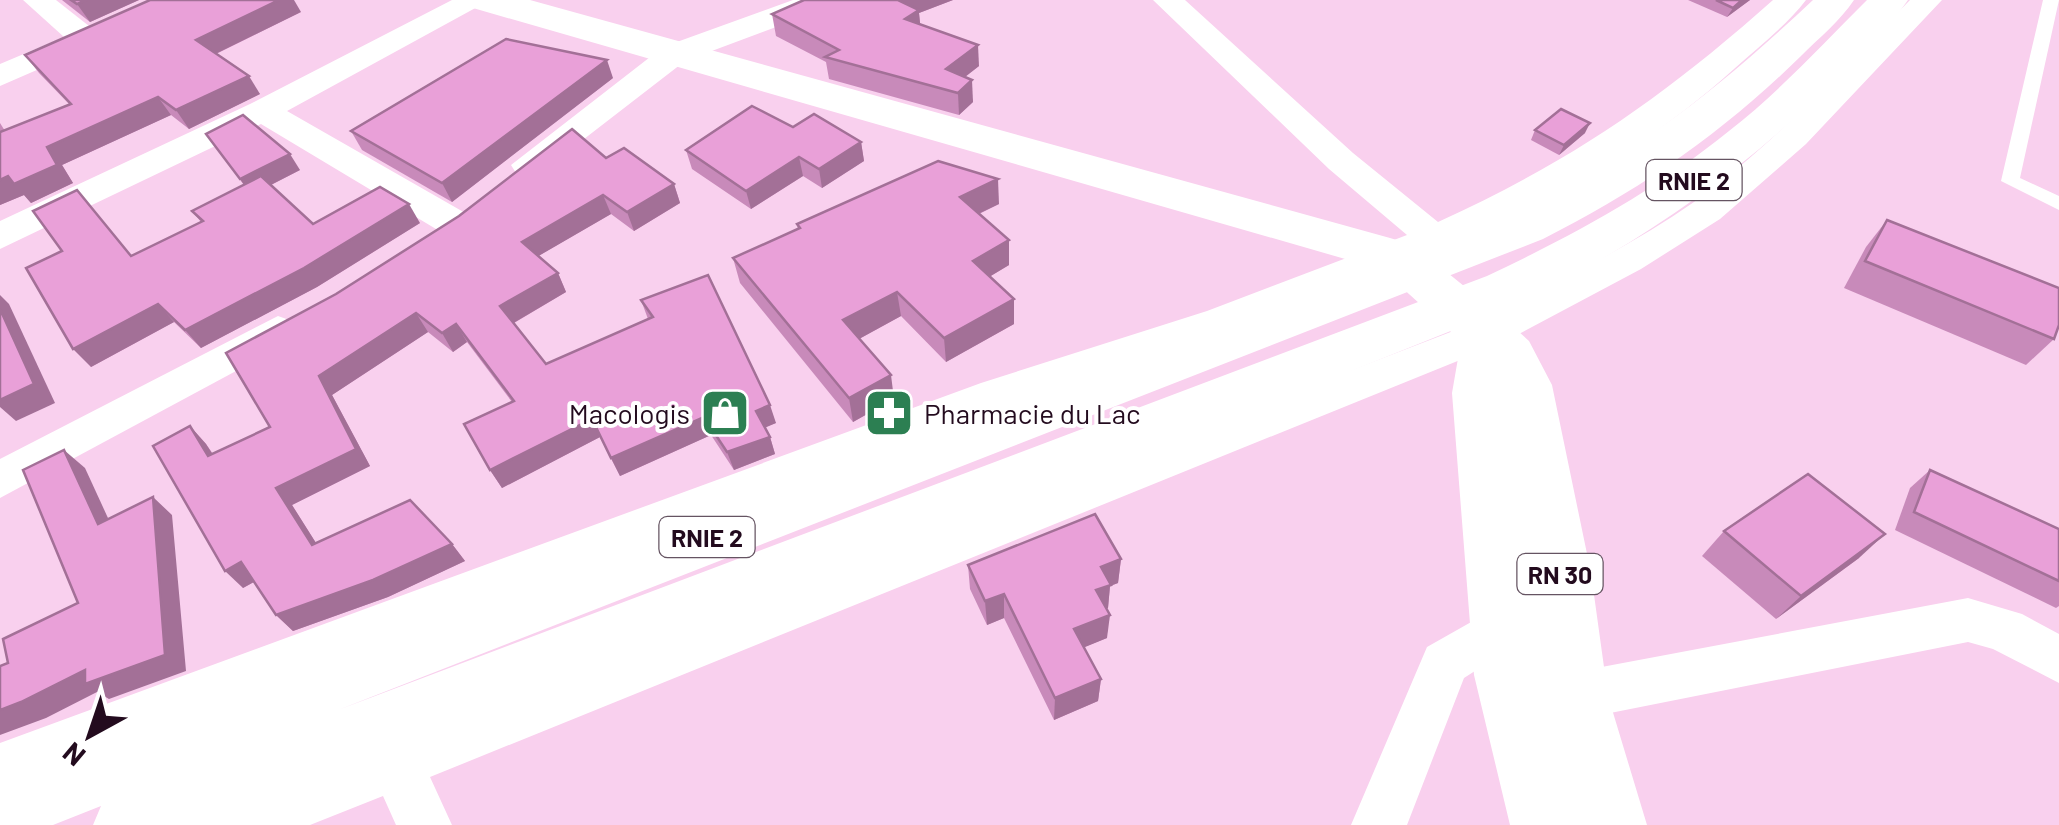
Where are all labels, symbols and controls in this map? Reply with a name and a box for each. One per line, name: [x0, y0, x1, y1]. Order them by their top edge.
road number: RNIE 2: [1646, 160, 1742, 200]
shop icon: Macologis: [699, 387, 751, 439]
pharmacy icon: Pharmacie du Lac: [863, 387, 915, 439]
place label: Macologis: [569, 396, 690, 430]
place label: Pharmacie du Lac: [924, 396, 1141, 430]
road number: RNIE 2: [660, 517, 754, 557]
road number: RN 30: [1518, 554, 1602, 594]
north arrow: [40, 685, 140, 785]
text: N: [55, 736, 91, 774]

